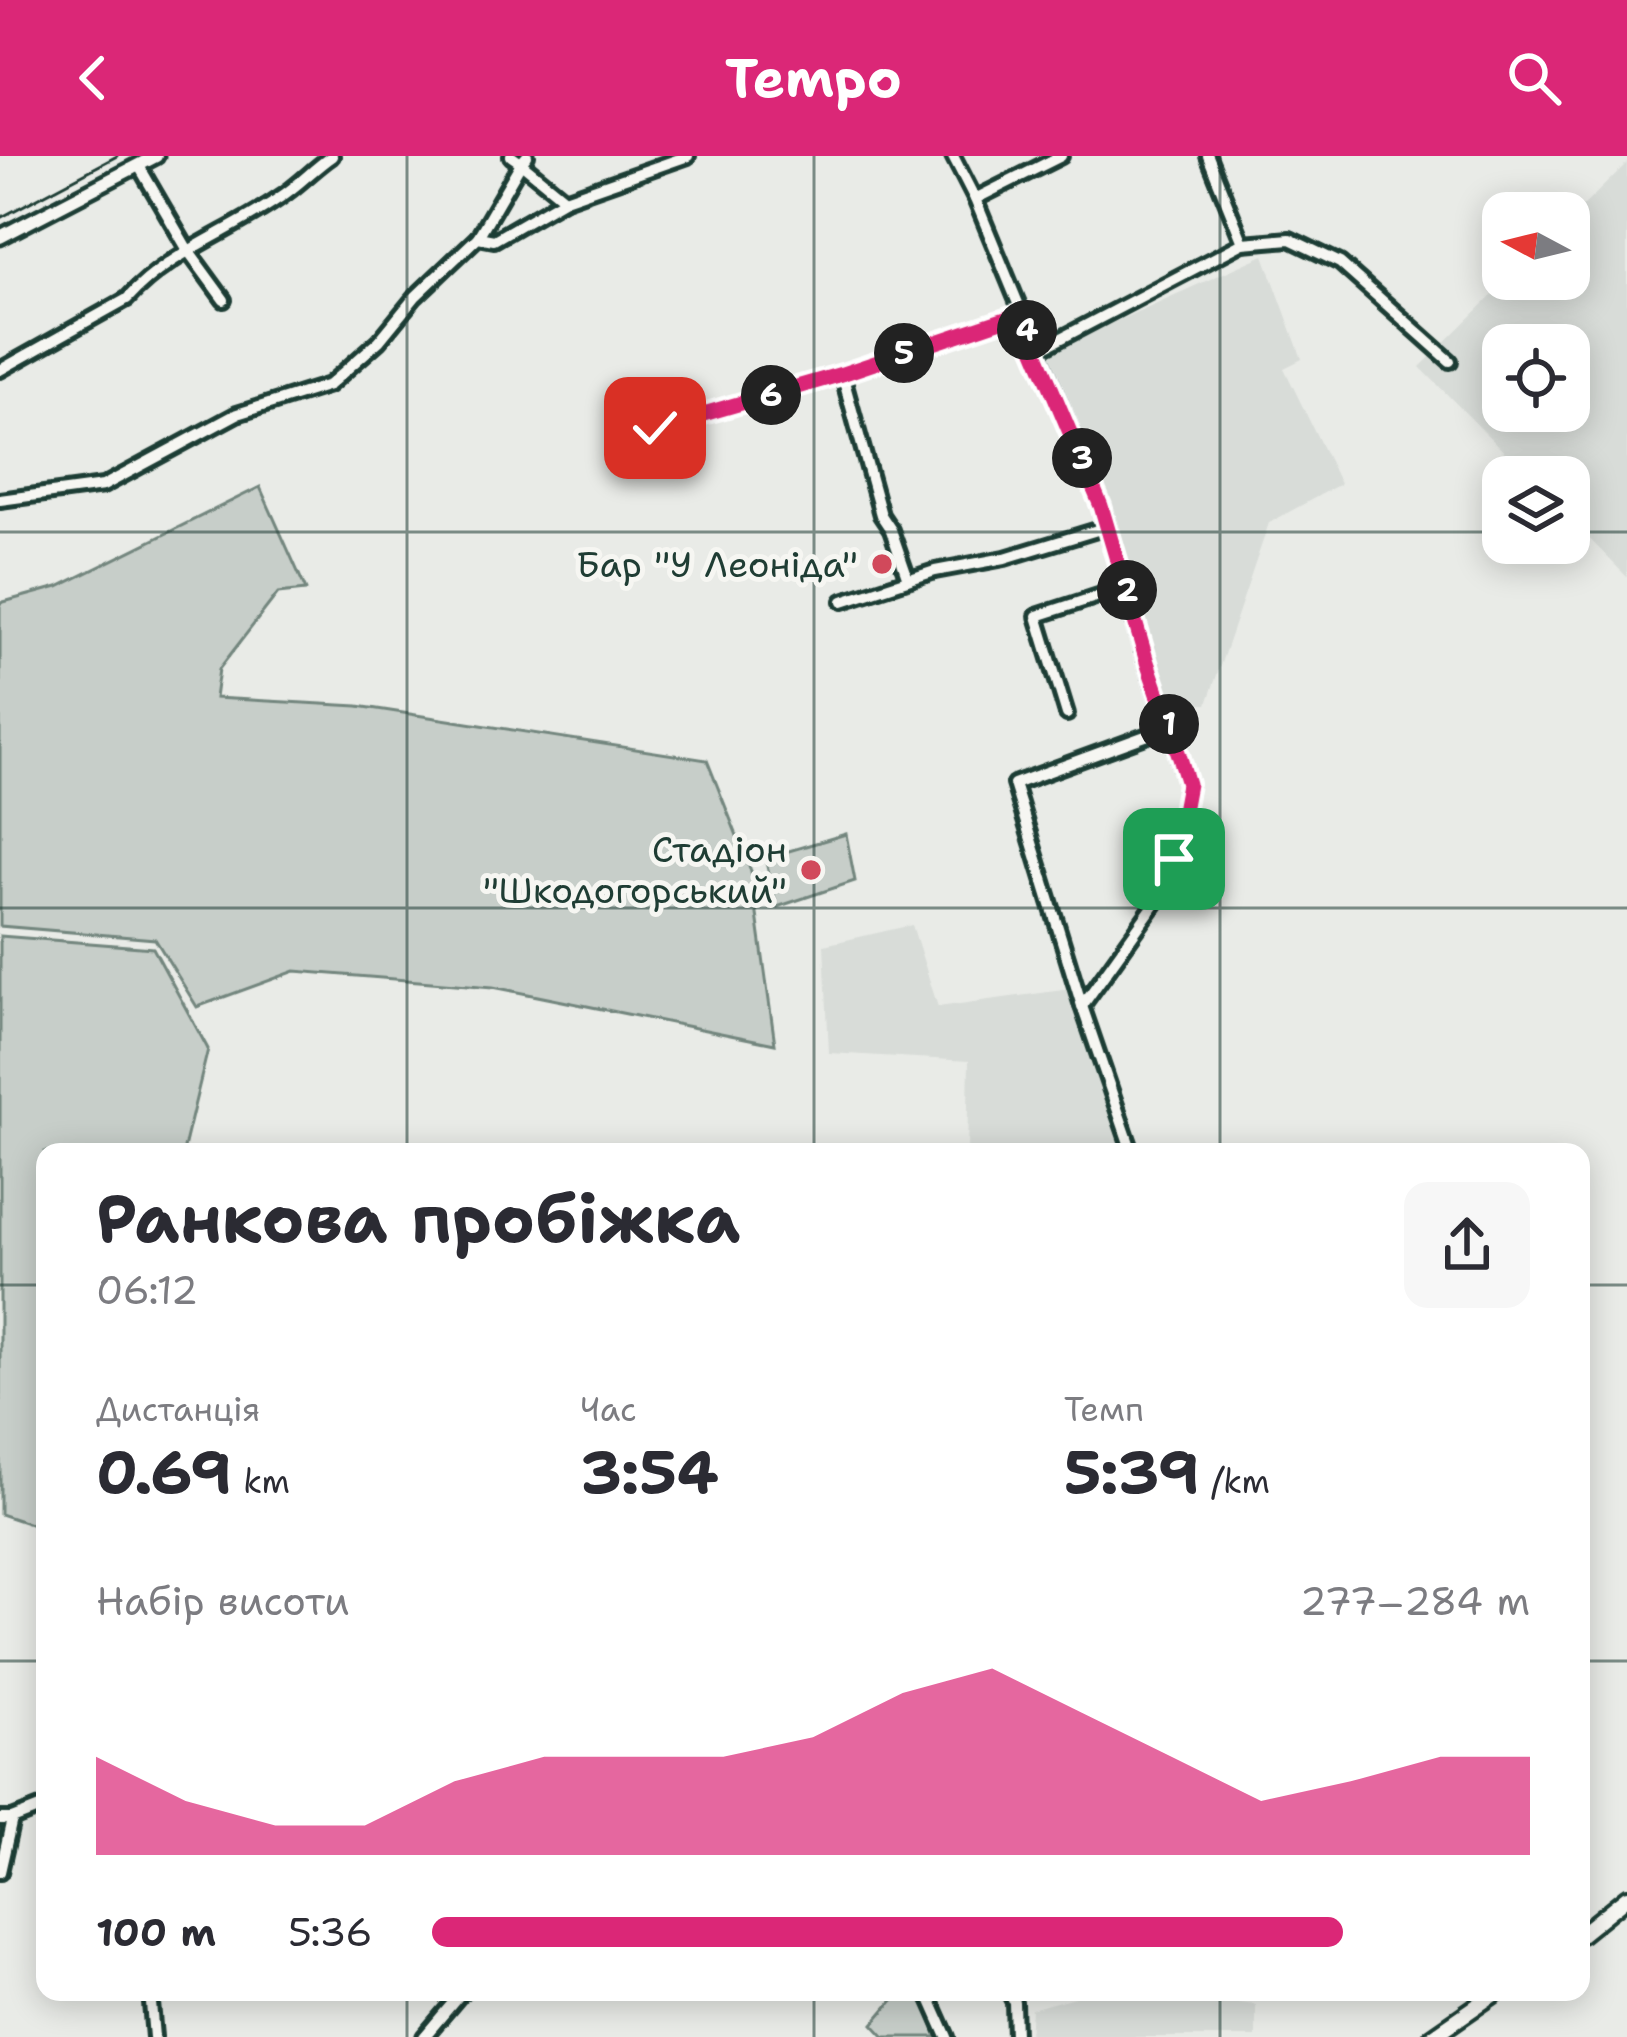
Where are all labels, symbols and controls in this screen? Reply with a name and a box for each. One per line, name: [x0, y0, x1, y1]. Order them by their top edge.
text: Tempo: [725, 42, 902, 114]
icon: back: [60, 45, 126, 111]
icon: search: [1501, 45, 1567, 111]
north arrow: [1482, 192, 1590, 300]
map controls: [1482, 192, 1590, 564]
pin: 4: [997, 300, 1057, 360]
text: 4: [1015, 307, 1039, 352]
pin: 5: [874, 323, 934, 383]
button: locate: [1482, 324, 1590, 432]
text: 5: [894, 330, 914, 375]
pin: 6: [741, 365, 801, 425]
text: 6: [759, 372, 783, 417]
pin: [604, 377, 706, 479]
icon: check: [622, 395, 688, 461]
pin: 3: [1052, 428, 1112, 488]
text: 3: [1070, 435, 1094, 480]
button: layers: [1482, 456, 1590, 564]
place label: Бар "У Леоніда": [576, 540, 858, 589]
marker: Бар "У Леоніда": [869, 551, 895, 577]
pin: 2: [1097, 560, 1157, 620]
text: 2: [1115, 567, 1139, 612]
pin: 1: [1139, 694, 1199, 754]
text: 1: [1161, 701, 1177, 746]
pin: [1123, 808, 1225, 910]
place label: Стадіон "Шкодогорський": [483, 825, 787, 915]
icon: arrive: [1141, 826, 1207, 892]
marker: Стадіон "Шкодогорський": [798, 857, 824, 883]
text: Ранкова пробіжка: [96, 1175, 740, 1263]
button: share: [1404, 1182, 1530, 1308]
text: 06:12: [96, 1264, 198, 1316]
text: Дистанція: [96, 1387, 260, 1432]
text: Час: [580, 1387, 637, 1432]
text: Темп: [1064, 1387, 1144, 1432]
text: 0.69: [96, 1432, 232, 1512]
text: 3:54: [580, 1432, 719, 1512]
text: 5:39: [1064, 1432, 1200, 1512]
text: km: [232, 1459, 290, 1504]
text: /km: [1200, 1459, 1270, 1504]
text: Набір висоти: [96, 1575, 350, 1627]
text: 277–284 m: [1300, 1575, 1530, 1627]
text: 100 m: [96, 1906, 216, 1958]
text: 5:36: [288, 1906, 373, 1958]

